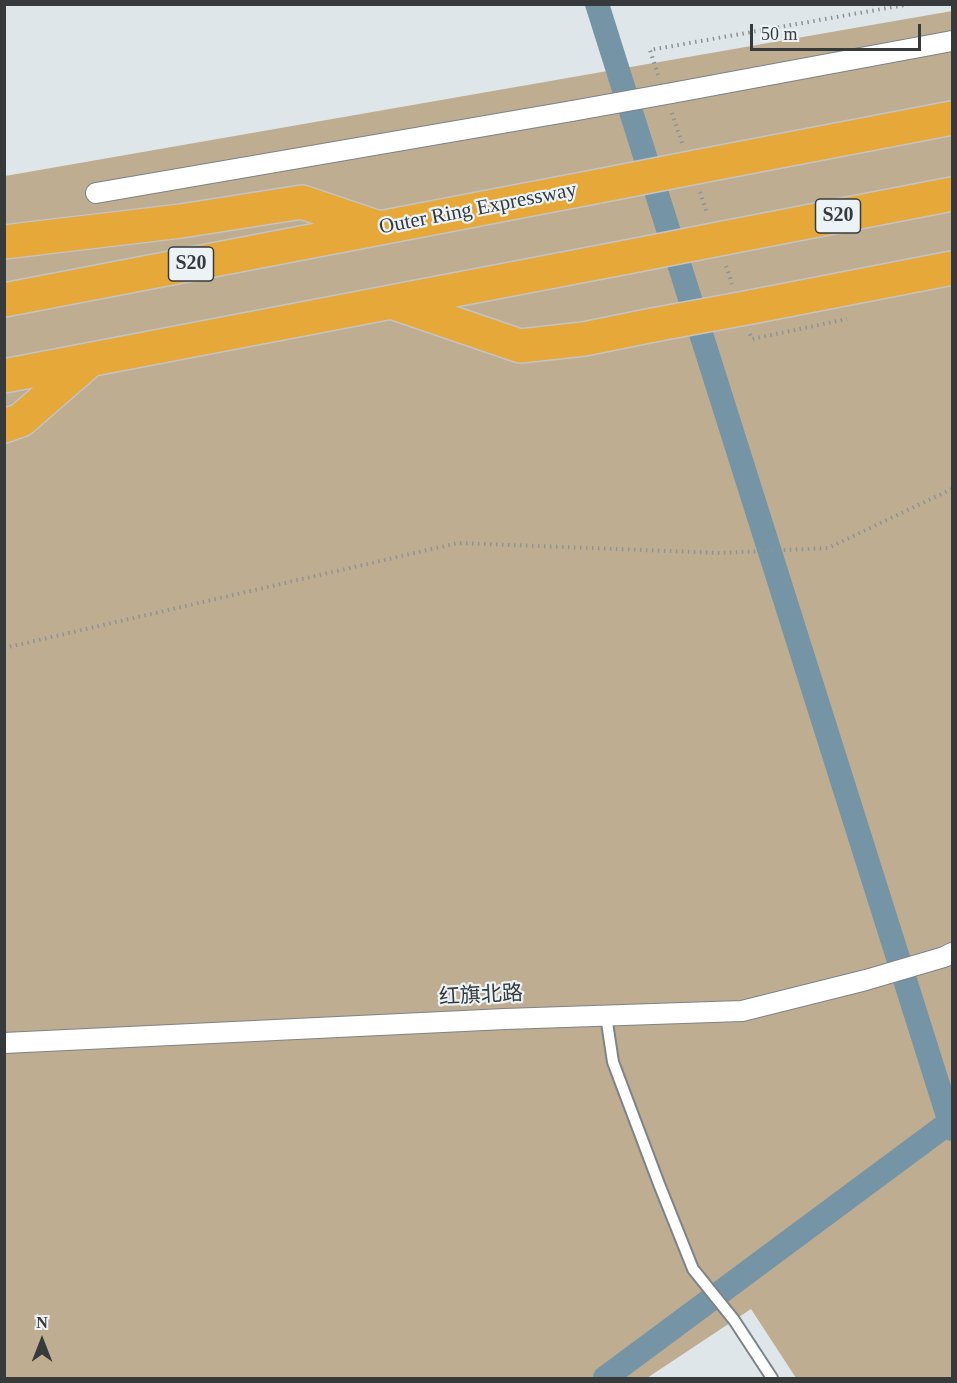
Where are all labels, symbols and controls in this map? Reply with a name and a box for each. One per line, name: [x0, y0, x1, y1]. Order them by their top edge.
scale bar: [753, 12, 924, 50]
text: 50 m: [761, 24, 798, 44]
street label: Outer Ring Expressway: [377, 177, 579, 241]
road number: S20: [816, 199, 860, 233]
road number: S20: [168, 247, 213, 281]
street label: 红旗北路: [438, 981, 524, 1011]
north arrow: [12, 1311, 72, 1371]
text: N: [36, 1314, 48, 1331]

